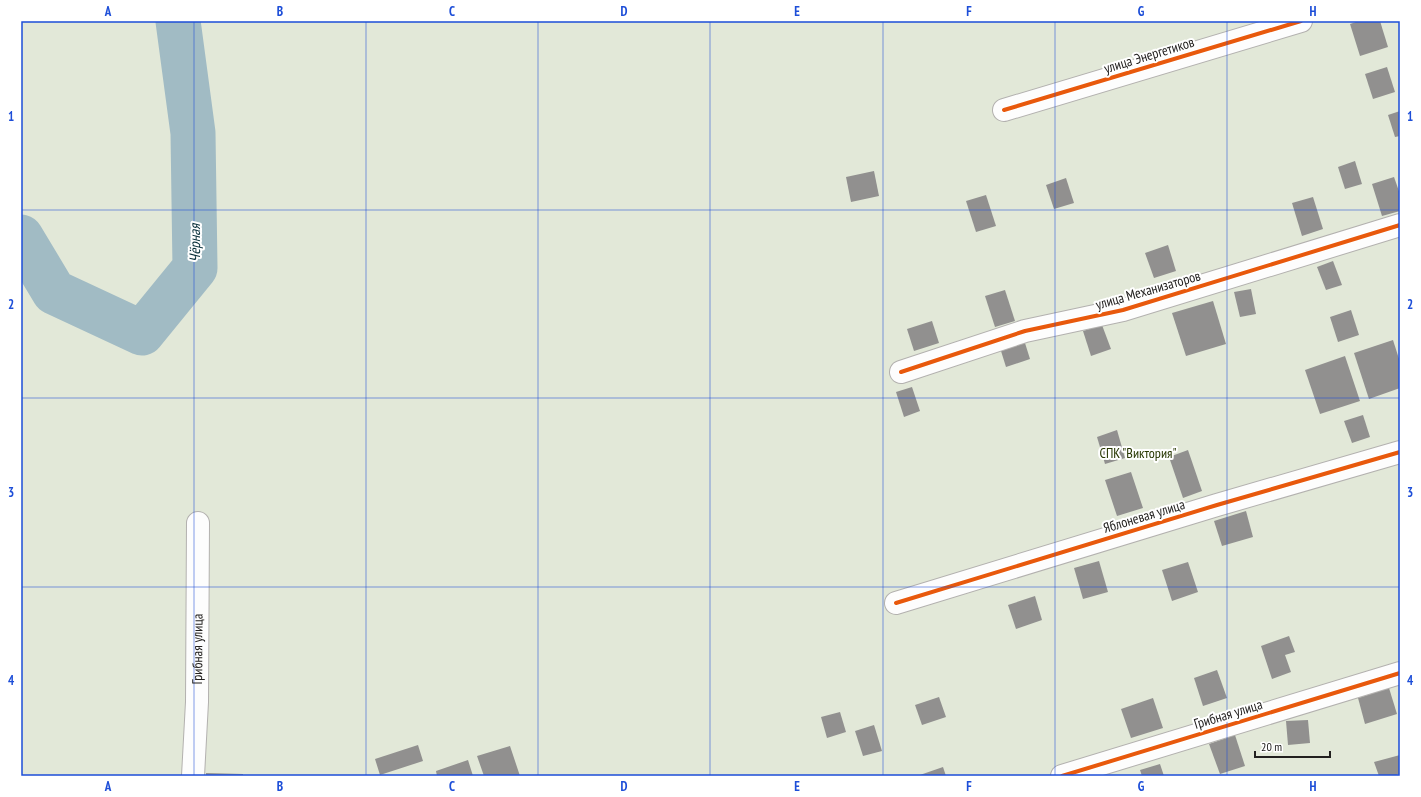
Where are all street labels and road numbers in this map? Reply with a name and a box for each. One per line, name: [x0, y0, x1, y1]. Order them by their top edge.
street label: улица Энергетиков: [1102, 33, 1197, 77]
street label: улица Механизаторов: [1093, 266, 1203, 314]
street label: Яблоневая улица: [1101, 495, 1187, 537]
street label: Грибная улица: [188, 614, 206, 685]
street label: Грибная улица: [1192, 695, 1264, 733]

